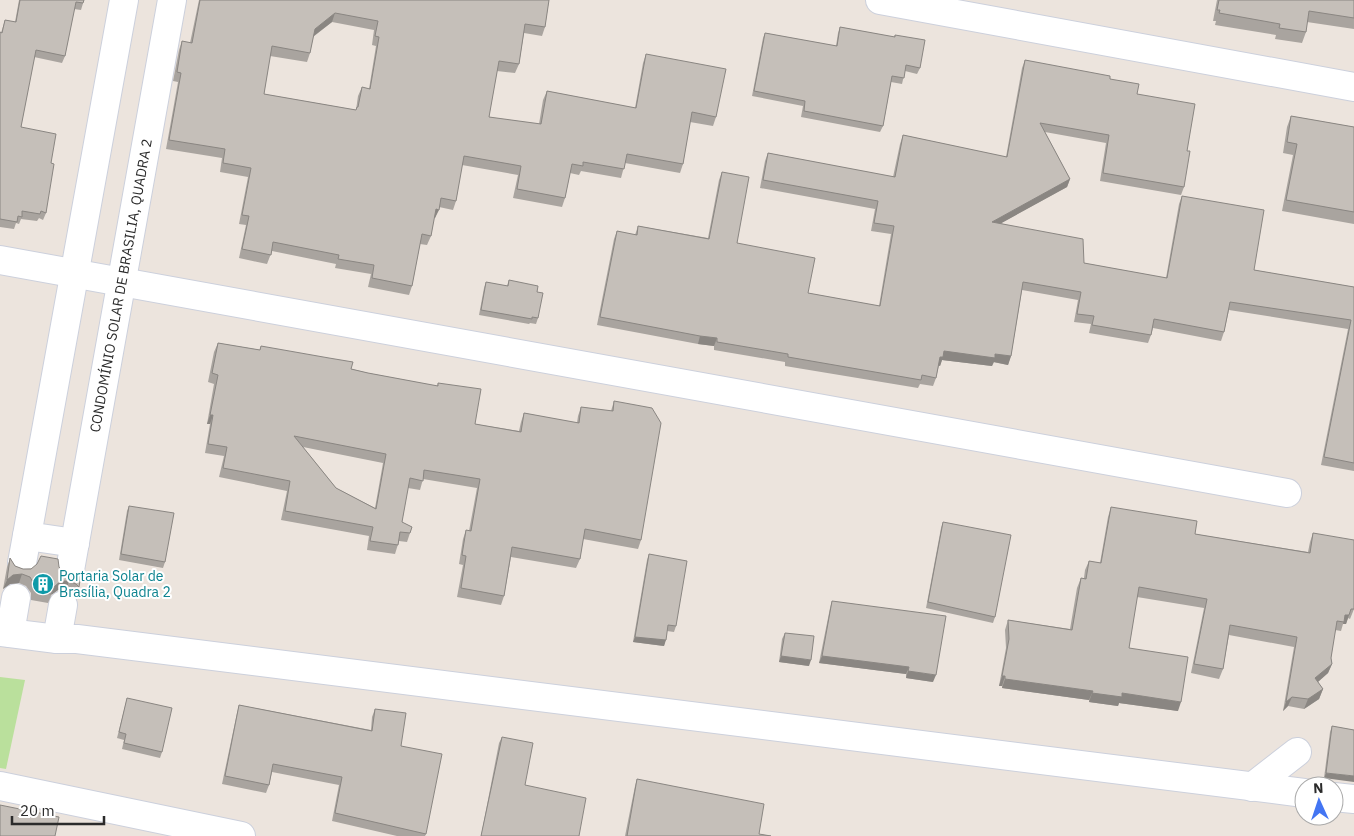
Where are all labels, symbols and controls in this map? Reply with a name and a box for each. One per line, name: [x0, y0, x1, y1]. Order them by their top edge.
street label: CONDOMÍNIO SOLAR DE BRASILIA, QUADRA 2: [86, 137, 156, 434]
place label: Portaria Solar de Brasília, Quadra 2: [59, 567, 171, 601]
building icon: Portaria Solar de Brasília, Quadra 2: [31, 572, 55, 596]
north arrow: [1294, 776, 1344, 826]
text: N: [1313, 779, 1324, 797]
scale bar: [12, 794, 105, 826]
text: 20 m: [20, 801, 55, 820]

